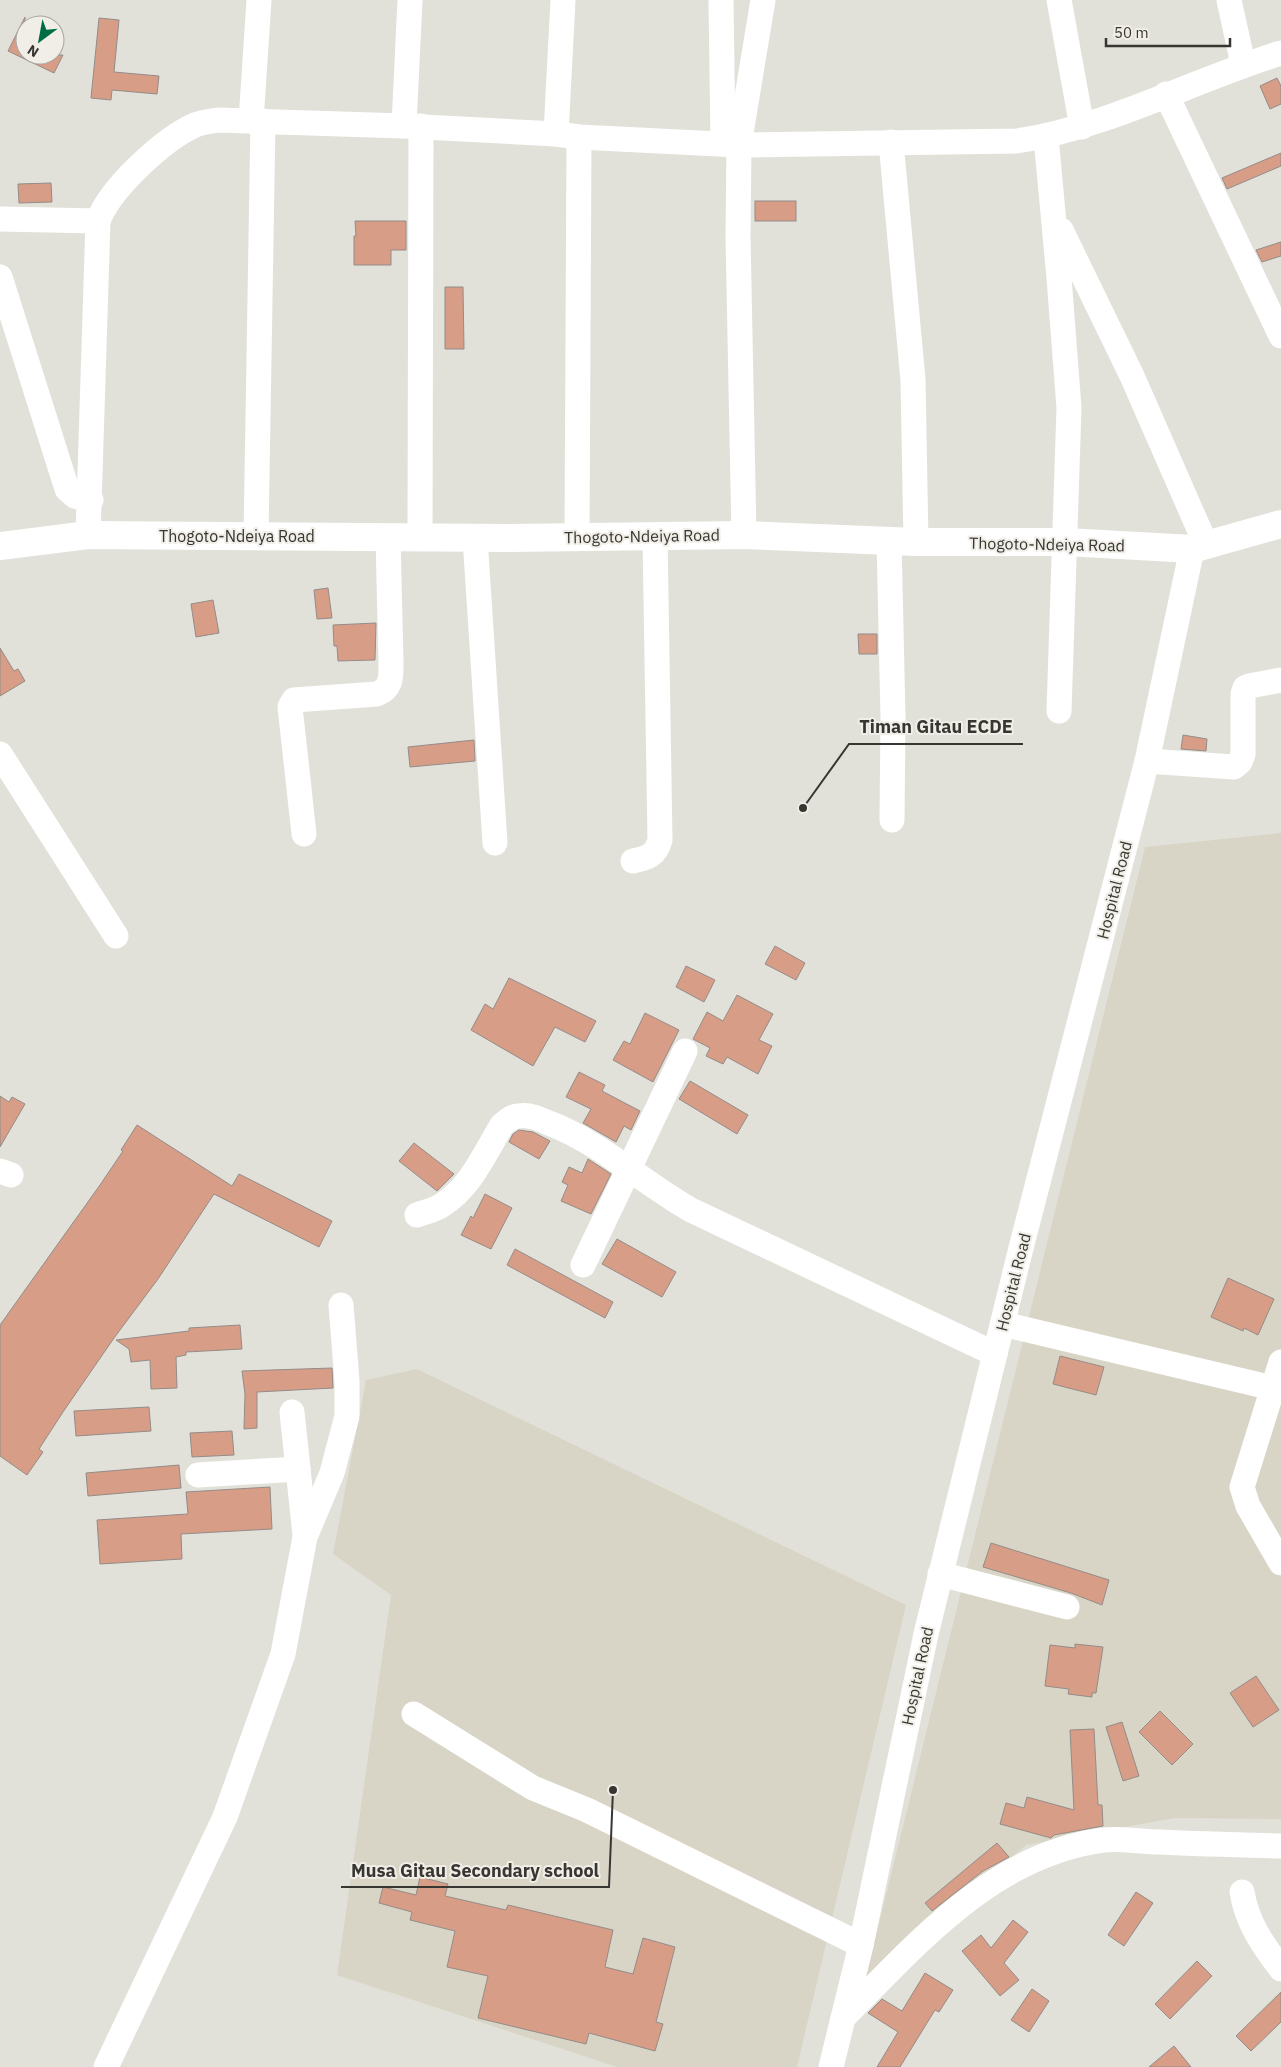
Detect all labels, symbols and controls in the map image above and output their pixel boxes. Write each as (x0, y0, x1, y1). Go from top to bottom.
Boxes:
north arrow (15, 15, 65, 65)
scale bar (1106, 15, 1230, 47)
text: 50 m (1114, 23, 1149, 42)
text: N (24, 41, 42, 61)
street label: Thogoto-Ndeiya Road (564, 525, 720, 547)
street label: Thogoto-Ndeiya Road (159, 526, 315, 546)
street label: Thogoto-Ndeiya Road (969, 533, 1125, 555)
callout: Timan Gitau ECDE (849, 711, 1023, 744)
text: Timan Gitau ECDE (859, 715, 1013, 738)
street label: Hospital Road (1092, 839, 1136, 941)
street label: Hospital Road (991, 1231, 1035, 1333)
street label: Hospital Road (897, 1625, 937, 1727)
callout: Musa Gitau Secondary school (341, 1854, 609, 1887)
text: Musa Gitau Secondary school (351, 1859, 600, 1882)

